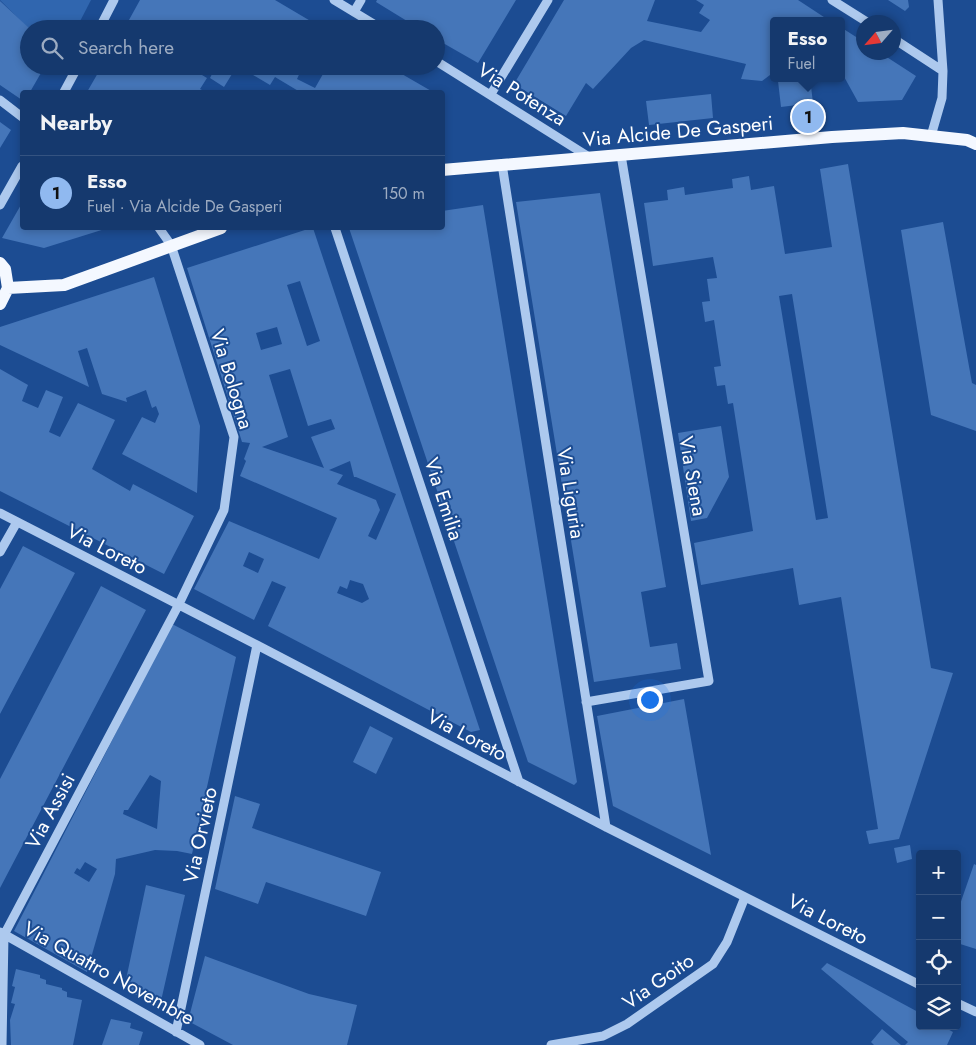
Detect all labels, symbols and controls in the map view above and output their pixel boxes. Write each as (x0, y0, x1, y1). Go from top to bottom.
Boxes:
north arrow (856, 15, 901, 60)
popup (770, 17, 845, 82)
search box (20, 20, 445, 75)
text: Esso (788, 25, 828, 52)
icon: search (38, 34, 66, 62)
text: Search here (78, 34, 174, 61)
text: Fuel (788, 52, 816, 75)
street label: Via Potenza (472, 56, 572, 133)
pin: 1 (792, 98, 824, 136)
text: Nearby (40, 108, 112, 138)
street label: Via Alcide De Gasperi (582, 109, 775, 154)
text: Esso (87, 168, 127, 195)
text: 1 (52, 182, 60, 205)
text: 150 m (382, 182, 425, 205)
text: Fuel · Via Alcide De Gasperi (87, 195, 282, 218)
street label: Via Bologna (203, 326, 260, 433)
street label: Via Siena (671, 434, 714, 518)
street label: Via Liguria (549, 445, 592, 541)
street label: Via Emilia (417, 454, 470, 544)
street label: Via Loreto (62, 517, 152, 582)
your location (637, 687, 663, 713)
street label: Via Loreto (422, 702, 512, 769)
street label: Via Assisi (18, 768, 82, 854)
street label: Via Orvieto (176, 784, 225, 886)
map controls (916, 850, 961, 1030)
button: + (916, 850, 961, 895)
street label: Via Loreto (783, 887, 873, 952)
button: − (916, 895, 961, 940)
street label: Via Quattro Novembre (18, 914, 200, 1033)
button: locate (916, 940, 961, 985)
street label: Via Goito (617, 946, 700, 1017)
button: layers (916, 985, 961, 1030)

